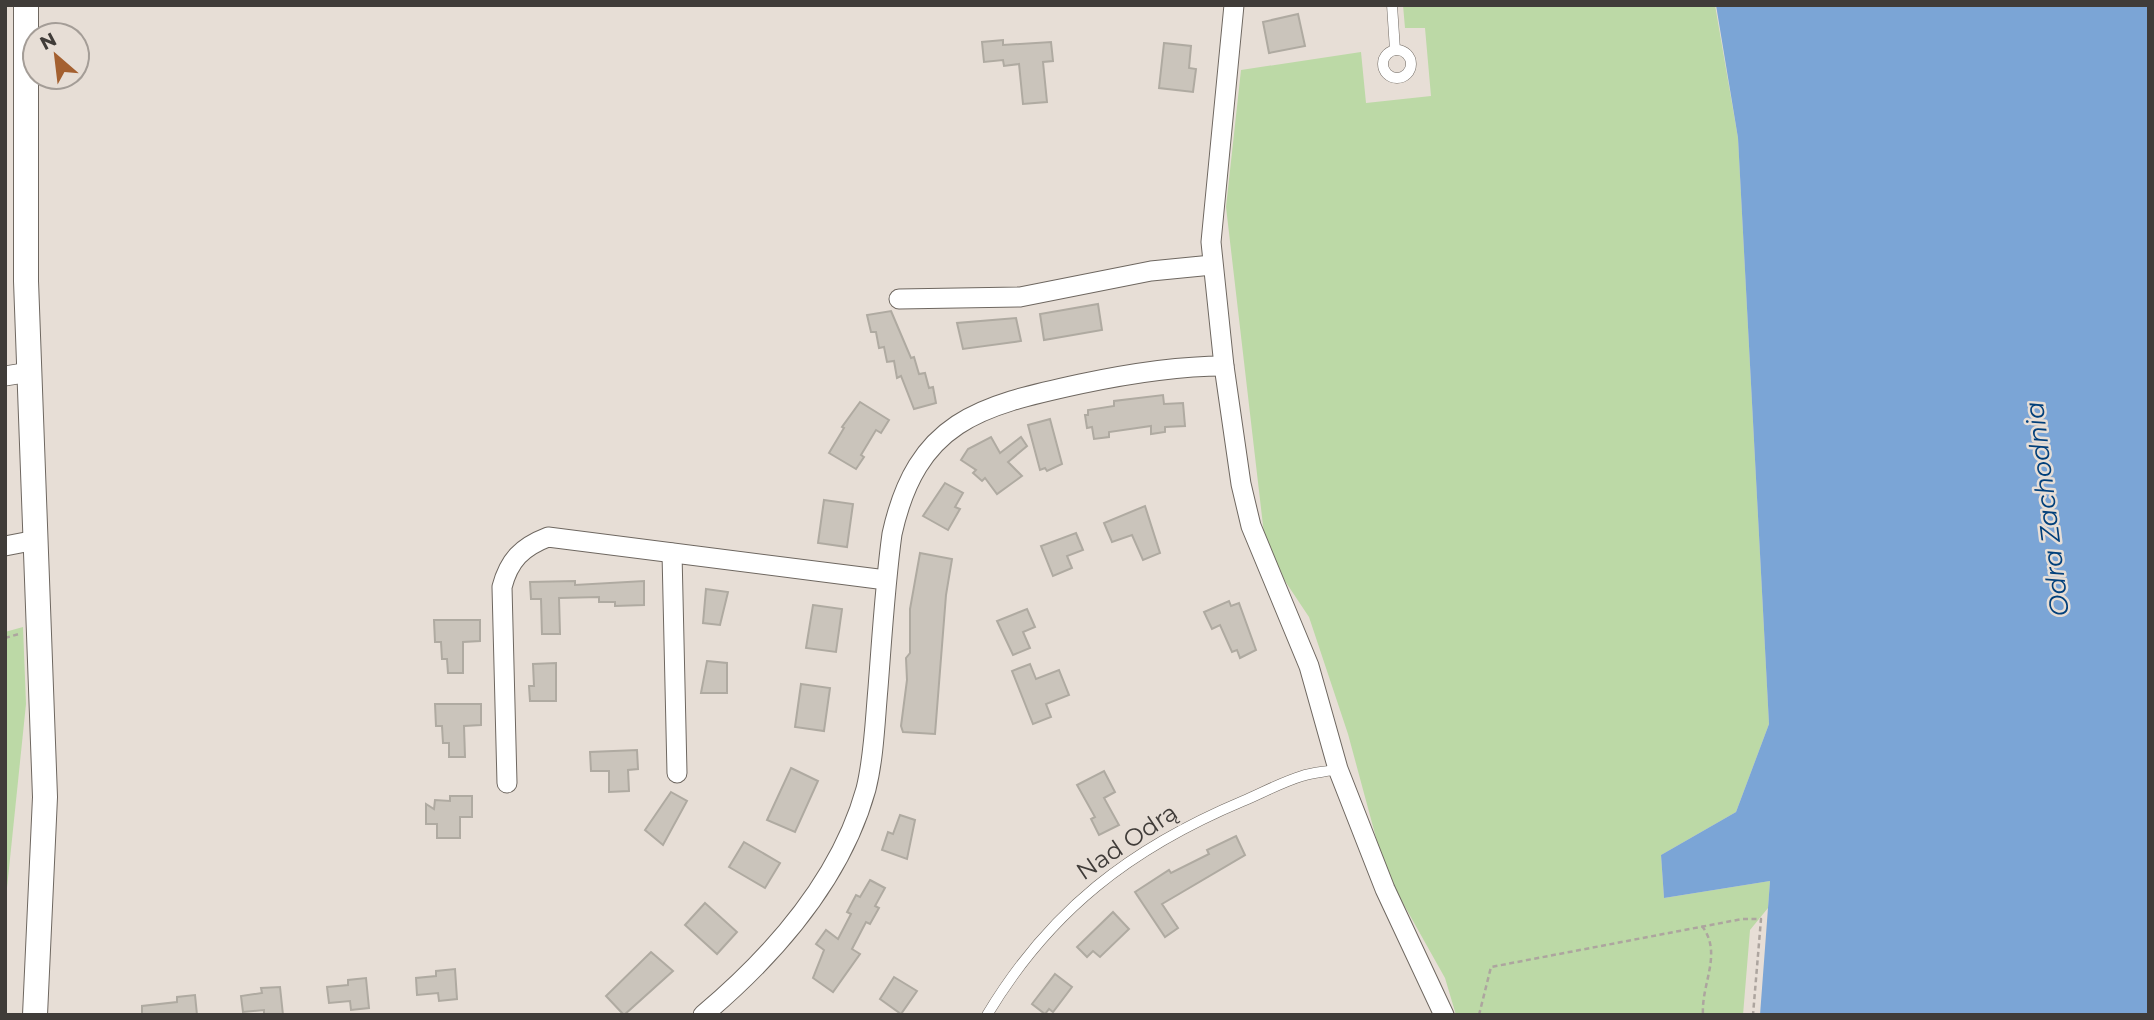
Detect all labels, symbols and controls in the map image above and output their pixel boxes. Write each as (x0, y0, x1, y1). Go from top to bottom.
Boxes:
north arrow (21, 21, 91, 91)
text: N (36, 28, 60, 55)
water label: Odra Zachodnia (2018, 400, 2076, 618)
street label: Nad Odrą (1071, 797, 1183, 886)

